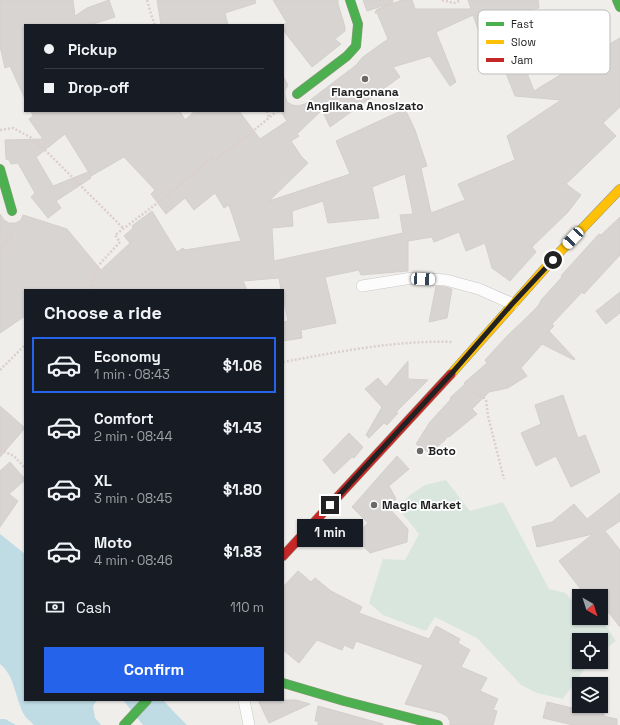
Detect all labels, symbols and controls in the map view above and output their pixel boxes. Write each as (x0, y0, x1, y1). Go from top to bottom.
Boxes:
legend (478, 10, 610, 74)
text: Fast (511, 17, 534, 31)
text: Slow (511, 35, 536, 49)
text: Pickup (68, 40, 117, 59)
text: Jam (511, 53, 533, 67)
marker: Fiangonana Anglikana Anosizato (360, 74, 370, 84)
text: Drop-off (68, 78, 129, 97)
place label: Fiangonana Anglikana Anosizato (306, 84, 424, 114)
car (560, 225, 586, 251)
route start (544, 251, 562, 269)
car (411, 272, 435, 286)
text: Choose a ride (44, 301, 162, 324)
icon: car (46, 347, 82, 383)
text: Economy (94, 347, 161, 366)
text: $1.06 (223, 356, 262, 375)
text: 1 min · 08:43 (94, 366, 170, 383)
icon: car (46, 409, 82, 445)
text: Comfort (94, 409, 154, 428)
text: $1.43 (223, 418, 262, 437)
text: 2 min · 08:44 (94, 428, 173, 445)
place label: Boto (428, 443, 456, 459)
marker: Boto (415, 446, 425, 456)
icon: car (46, 471, 82, 507)
text: XL (94, 471, 112, 490)
text: $1.80 (223, 480, 262, 499)
text: 3 min · 08:45 (94, 490, 172, 507)
route end (321, 496, 339, 514)
place label: Magic Market (382, 497, 461, 513)
marker: Magic Market (369, 500, 379, 510)
callout: 1 min (297, 519, 363, 547)
text: 1 min (314, 524, 346, 541)
icon: car (46, 533, 82, 569)
text: Moto (94, 533, 132, 552)
text: $1.83 (224, 542, 262, 561)
text: 4 min · 08:46 (94, 552, 173, 569)
north arrow (572, 589, 608, 625)
map controls (572, 589, 608, 713)
icon: cash (44, 596, 66, 618)
text: Cash (76, 598, 111, 617)
text: 110 m (230, 599, 264, 616)
button: locate (572, 633, 608, 669)
button: Confirm (44, 647, 264, 693)
button: layers (572, 677, 608, 713)

